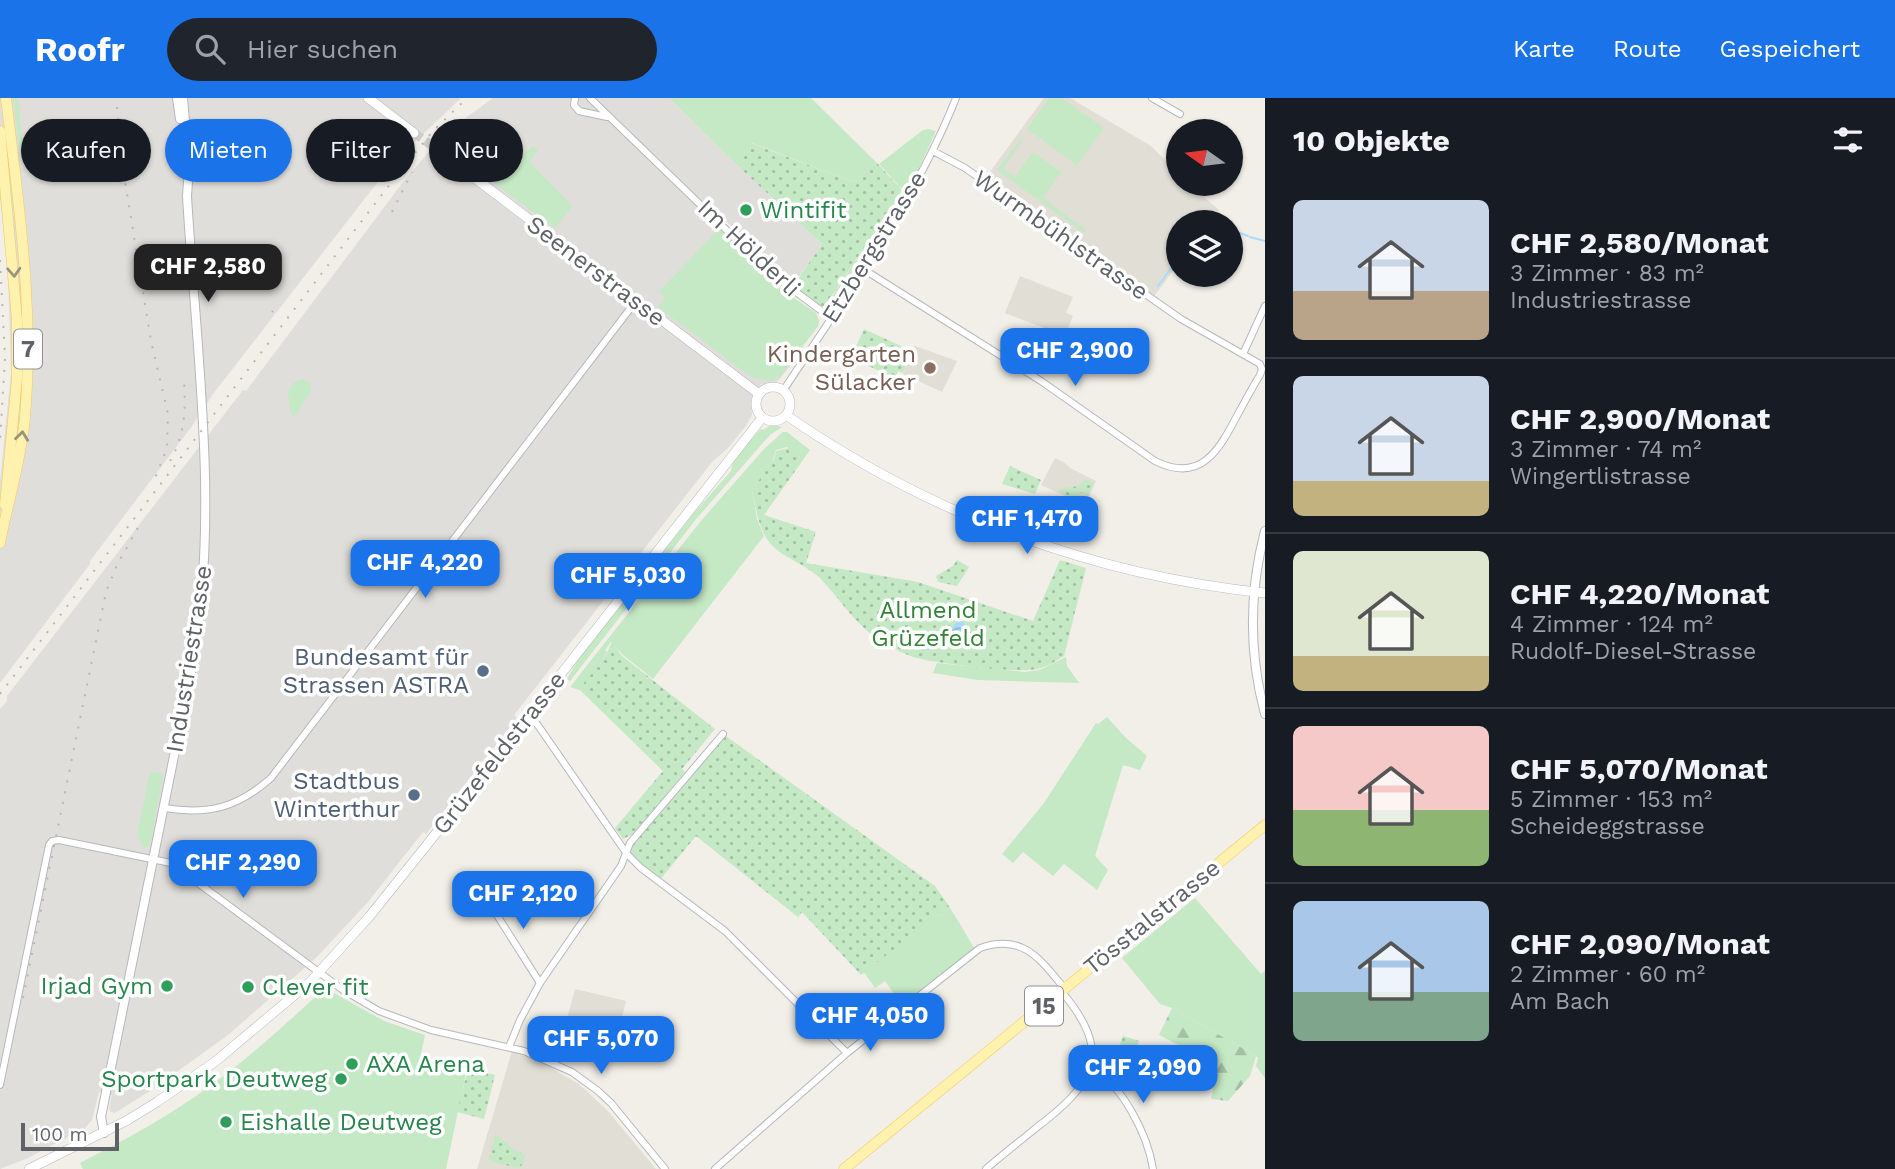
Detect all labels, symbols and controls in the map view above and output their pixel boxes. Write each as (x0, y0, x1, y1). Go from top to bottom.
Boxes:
search box (167, 18, 657, 81)
text: Roofr (35, 30, 125, 69)
icon: search (191, 30, 229, 68)
text: Hier suchen (247, 34, 398, 64)
text: Karte (1513, 35, 1575, 63)
text: Route (1613, 35, 1682, 63)
text: Gespeichert (1720, 35, 1860, 63)
chip: Kaufen (21, 119, 151, 182)
chip: Mieten (165, 119, 292, 182)
chip: Filter (306, 119, 415, 182)
chip: Neu (429, 119, 523, 182)
north arrow (1166, 119, 1242, 196)
map controls (1166, 119, 1243, 287)
icon: filters (1829, 121, 1867, 159)
text: 10 Objekte (1293, 123, 1450, 158)
street label: Wurmbühlstrasse (968, 164, 1154, 306)
street label: Etzbergstrasse (816, 166, 932, 328)
street label: Im Hölderli (692, 194, 806, 302)
place label: Wintifit (760, 196, 846, 224)
marker: Wintifit (738, 202, 754, 218)
street label: Seenerstrasse (521, 210, 671, 332)
button: layers (1166, 210, 1243, 287)
text: CHF 2,580/Monat (1510, 225, 1769, 260)
icon: home (1349, 228, 1433, 312)
pin: CHF 2,580 (128, 244, 288, 304)
text: CHF 2,580 (150, 253, 266, 280)
text: 3 Zimmer · 83 m² (1510, 260, 1704, 287)
one-way arrow (6, 267, 21, 278)
text: Industriestrasse (1510, 287, 1691, 314)
pin: CHF 2,900 (995, 328, 1155, 388)
road number: 7 (14, 330, 42, 368)
text: CHF 2,900 (1016, 337, 1134, 364)
place label: Kindergarten Sülacker (767, 340, 916, 396)
marker: Kindergarten Sülacker (922, 360, 938, 376)
text: CHF 2,900/Monat (1510, 401, 1770, 436)
icon: home (1349, 404, 1433, 488)
one-way arrow (15, 430, 30, 442)
text: 3 Zimmer · 74 m² (1510, 436, 1701, 463)
text: Wingertlistrasse (1510, 463, 1691, 490)
pin: CHF 1,470 (947, 496, 1107, 556)
text: CHF 1,470 (971, 505, 1083, 532)
pin: CHF 4,220 (345, 540, 505, 600)
text: CHF 4,220 (367, 549, 483, 576)
pin: CHF 5,030 (548, 554, 708, 613)
text: CHF 5,030 (570, 562, 686, 589)
street label: Industriestrasse (160, 563, 218, 755)
text: CHF 4,220/Monat (1510, 576, 1769, 611)
icon: home (1349, 579, 1433, 663)
park label: Allmend Grüzefeld (871, 596, 985, 652)
text: 4 Zimmer · 124 m² (1510, 611, 1713, 638)
text: Rudolf-Diesel-Strasse (1510, 638, 1756, 665)
place label: Bundesamt für Strassen ASTRA (283, 643, 469, 699)
marker: Bundesamt für Strassen ASTRA (475, 663, 491, 679)
street label: Grüzefeldstrasse (427, 666, 571, 840)
text: CHF 5,070/Monat (1510, 751, 1768, 786)
icon: home (1349, 754, 1433, 838)
place label: Stadtbus Winterthur (273, 767, 400, 823)
text: 5 Zimmer · 153 m² (1510, 786, 1712, 813)
marker: Stadtbus Winterthur (406, 787, 422, 803)
text: Scheideggstrasse (1510, 813, 1705, 840)
pin: CHF 2,290 (163, 840, 323, 900)
text: CHF 2,290 (185, 849, 301, 876)
street label: Tösstalstrasse (1078, 853, 1226, 981)
pin: CHF 2,120 (443, 872, 603, 931)
text: CHF 2,120 (468, 880, 578, 907)
text: CHF 2,090/Monat (1510, 926, 1770, 961)
icon: home (1349, 929, 1433, 1013)
text: 2 Zimmer · 60 m² (1510, 961, 1705, 988)
place label: Irjad Gym (41, 972, 153, 1000)
place label: Clever fit (262, 973, 369, 1001)
marker: Irjad Gym (159, 978, 175, 994)
marker: Clever fit (240, 979, 256, 995)
road number: 15 (1025, 986, 1063, 1026)
text: Am Bach (1510, 988, 1610, 1015)
pin: CHF 4,050 (790, 993, 950, 1053)
text: CHF 4,050 (811, 1002, 929, 1029)
pin: CHF 5,070 (521, 1016, 681, 1076)
text: CHF 5,070 (543, 1025, 659, 1052)
pin: CHF 2,090 (1063, 1046, 1223, 1105)
place label: AXA Arena (366, 1050, 485, 1078)
text: CHF 2,090 (1084, 1054, 1202, 1081)
marker: AXA Arena (344, 1056, 360, 1072)
place label: Sportpark Deutweg (101, 1065, 327, 1093)
marker: Sportpark Deutweg (333, 1071, 349, 1087)
place label: Eishalle Deutweg (240, 1108, 442, 1136)
marker: Eishalle Deutweg (218, 1114, 234, 1130)
scale bar (21, 1120, 119, 1152)
text: 100 m (32, 1123, 88, 1146)

